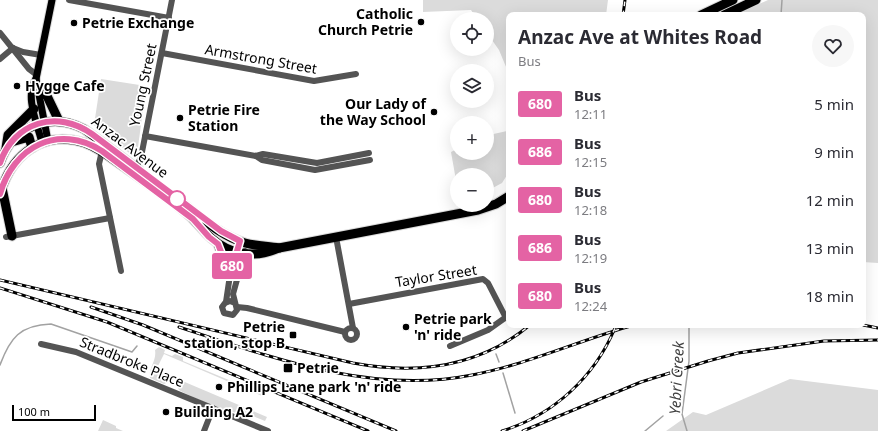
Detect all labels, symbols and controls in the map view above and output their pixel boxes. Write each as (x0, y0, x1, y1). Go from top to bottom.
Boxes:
place label: Catholic Church Petrie (318, 4, 413, 39)
map controls (450, 12, 494, 212)
button: locate (450, 12, 494, 56)
place label: Petrie Exchange (82, 13, 194, 32)
marker: Catholic Church Petrie (416, 17, 426, 27)
marker: Petrie Exchange (69, 18, 79, 28)
text: Anzac Ave at Whites Road (518, 24, 762, 50)
button: heart (812, 25, 854, 67)
street label: Armstrong Street (204, 39, 319, 78)
street label: Young Street (124, 42, 161, 128)
text: Bus (518, 52, 541, 70)
button: layers (450, 64, 494, 108)
place label: Hygge Cafe (25, 76, 105, 95)
marker: Hygge Cafe (12, 81, 22, 91)
text: Bus (574, 85, 601, 105)
place label: Our Lady of the Way School (320, 94, 428, 129)
text: 680 (528, 94, 552, 113)
text: 5 min (814, 94, 854, 114)
place label: Petrie Fire Station (188, 100, 260, 135)
text: 12:11 (574, 105, 607, 123)
marker: Our Lady of the Way School (429, 107, 439, 117)
street label: Anzac Avenue (88, 111, 173, 182)
marker: Petrie Fire Station (175, 113, 185, 123)
button: + (450, 116, 494, 160)
text: Bus (574, 133, 601, 153)
text: 686 (528, 142, 552, 161)
text: 9 min (814, 142, 854, 162)
text: 12:15 (574, 153, 607, 171)
button: − (450, 168, 494, 212)
text: Bus (574, 181, 601, 201)
unlabelled marker (168, 190, 186, 208)
text: 680 (528, 190, 552, 209)
text: 12 min (806, 190, 854, 210)
text: 12:18 (574, 201, 607, 219)
text: Bus (574, 229, 601, 249)
text: 686 (528, 238, 552, 257)
text: 13 min (806, 238, 854, 258)
text: 12:19 (574, 249, 607, 267)
line badge: 680 (209, 253, 255, 279)
text: 680 (220, 256, 244, 275)
street label: Taylor Street (394, 260, 478, 291)
text: Bus (574, 277, 601, 297)
text: 680 (528, 286, 552, 305)
text: 18 min (806, 286, 854, 306)
text: 12:24 (574, 297, 607, 315)
place label: Petrie park 'n' ride (414, 309, 492, 344)
place label: Petrie station, stop B (184, 317, 285, 352)
marker: Petrie park 'n' ride (401, 322, 411, 332)
marker: Petrie station, stop B (288, 330, 298, 340)
street label: Stradbroke Place (77, 332, 187, 391)
water label: Yebri Creek (664, 340, 688, 415)
place label: Petrie (297, 358, 339, 377)
marker: Petrie (282, 362, 294, 374)
place label: Phillips Lane park 'n' ride (227, 377, 401, 396)
marker: Phillips Lane park 'n' ride (214, 382, 224, 392)
place label: Building A2 (174, 402, 253, 421)
scale bar (12, 403, 96, 422)
text: 100 m (18, 404, 50, 419)
marker: Building A2 (161, 407, 171, 417)

